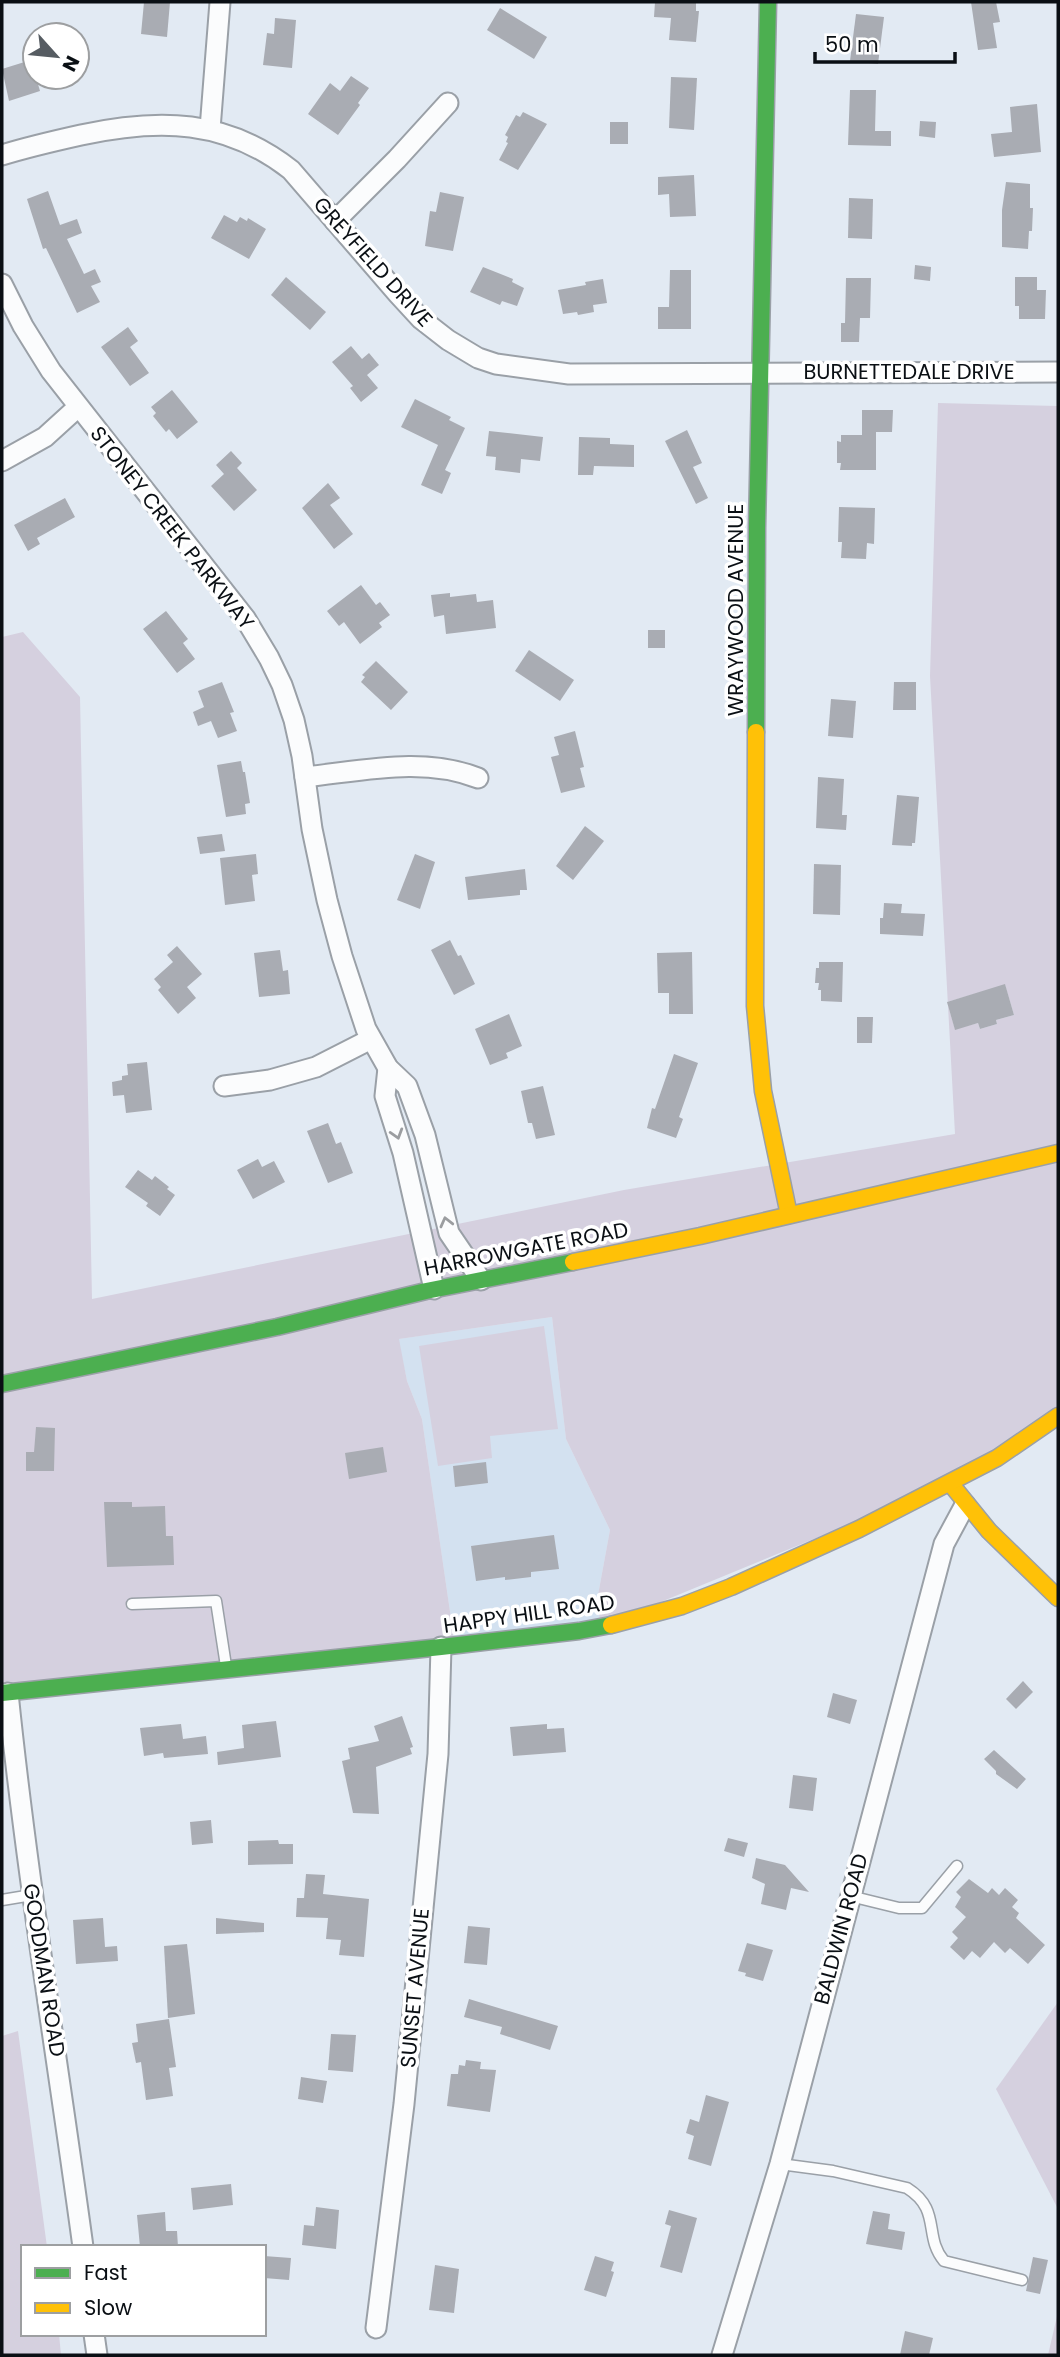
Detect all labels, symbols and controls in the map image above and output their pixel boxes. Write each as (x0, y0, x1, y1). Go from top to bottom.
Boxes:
north arrow (21, 21, 91, 91)
scale bar (815, 21, 955, 65)
text: 50 m (825, 30, 879, 59)
text: N (55, 51, 86, 76)
street label: GREYFIELD DRIVE (307, 190, 440, 333)
street label: BURNETTEDALE DRIVE (803, 357, 1015, 386)
street label: STONEY CREEK PARKWAY (84, 420, 261, 635)
street label: WRAYWOOD AVENUE (721, 504, 750, 716)
one-way arrow (389, 1128, 403, 1140)
street label: HARROWGATE ROAD (421, 1214, 631, 1283)
one-way arrow (440, 1216, 454, 1228)
street label: HAPPY HILL ROAD (441, 1587, 616, 1640)
street label: BALDWIN ROAD (806, 1850, 875, 2008)
street label: GOODMAN ROAD (16, 1881, 73, 2059)
street label: SUNSET AVENUE (393, 1907, 436, 2069)
legend (21, 2245, 266, 2336)
text: Fast (84, 2258, 127, 2287)
text: Slow (84, 2293, 132, 2322)

